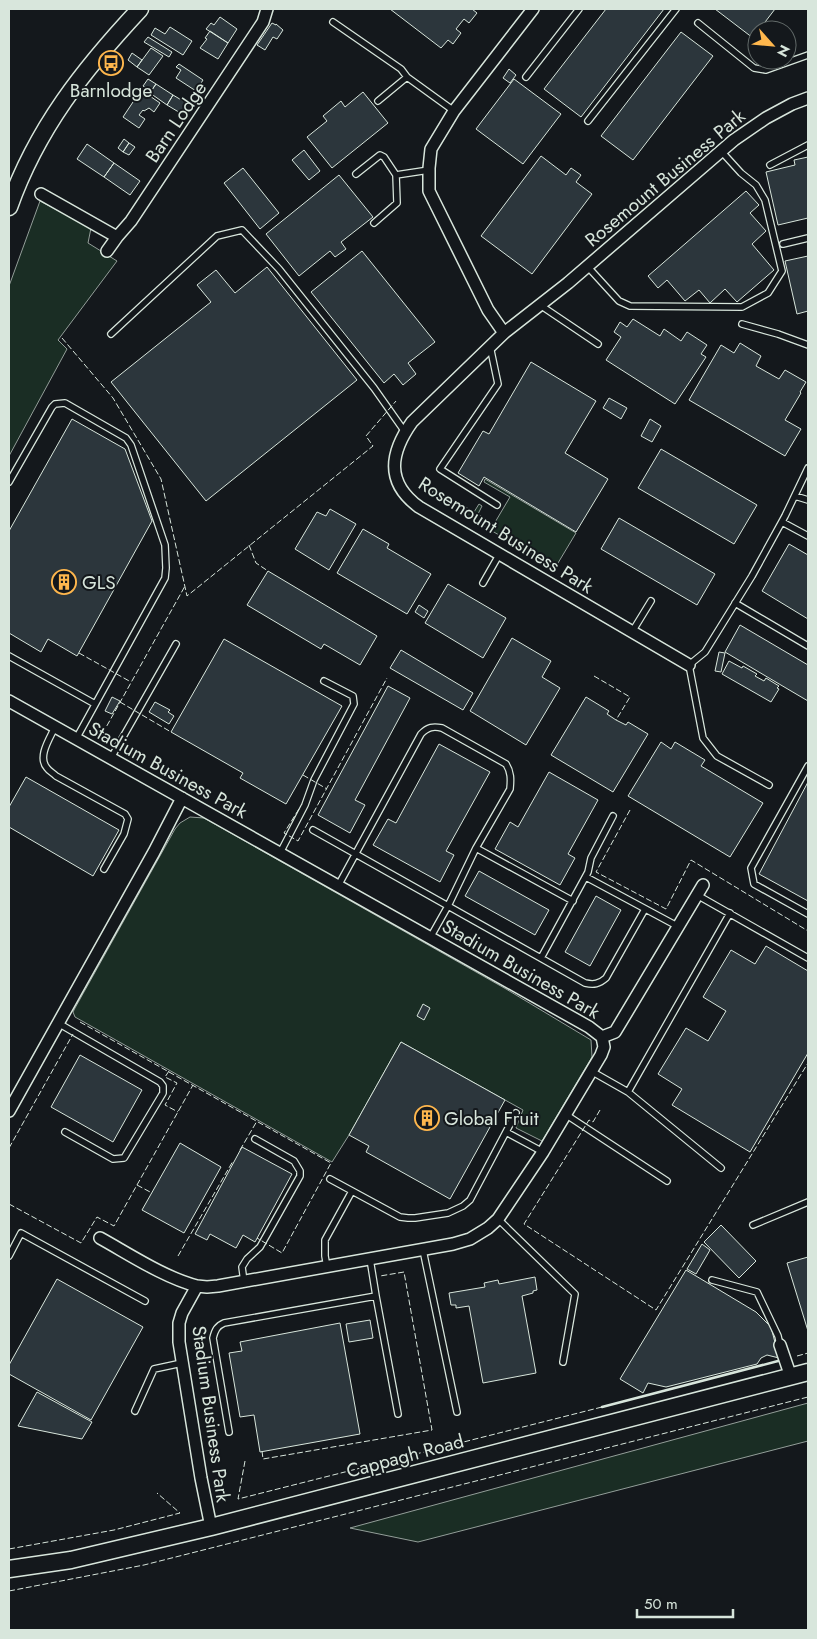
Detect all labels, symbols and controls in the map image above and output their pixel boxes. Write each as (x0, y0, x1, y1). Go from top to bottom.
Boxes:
north arrow (747, 20, 797, 70)
text: N (772, 41, 795, 60)
bus stop icon: Barnlodge (98, 50, 124, 76)
street label: Barn Lodge (139, 76, 213, 168)
place label: Barnlodge (70, 77, 152, 104)
street label: Rosemount Business Park (579, 102, 751, 253)
street label: Rosemount Business Park (413, 470, 599, 600)
building icon: GLS (51, 569, 77, 595)
place label: GLS (82, 569, 116, 596)
street label: Stadium Business Park (84, 715, 253, 825)
street label: Stadium Business Park (437, 913, 605, 1026)
building icon: Global Fruit (414, 1105, 440, 1131)
place label: Global Fruit (444, 1105, 539, 1132)
street label: Stadium Business Park (185, 1324, 237, 1505)
street label: Cappagh Road (343, 1427, 467, 1485)
scale bar (637, 1586, 733, 1618)
text: 50 m (644, 1593, 678, 1615)

